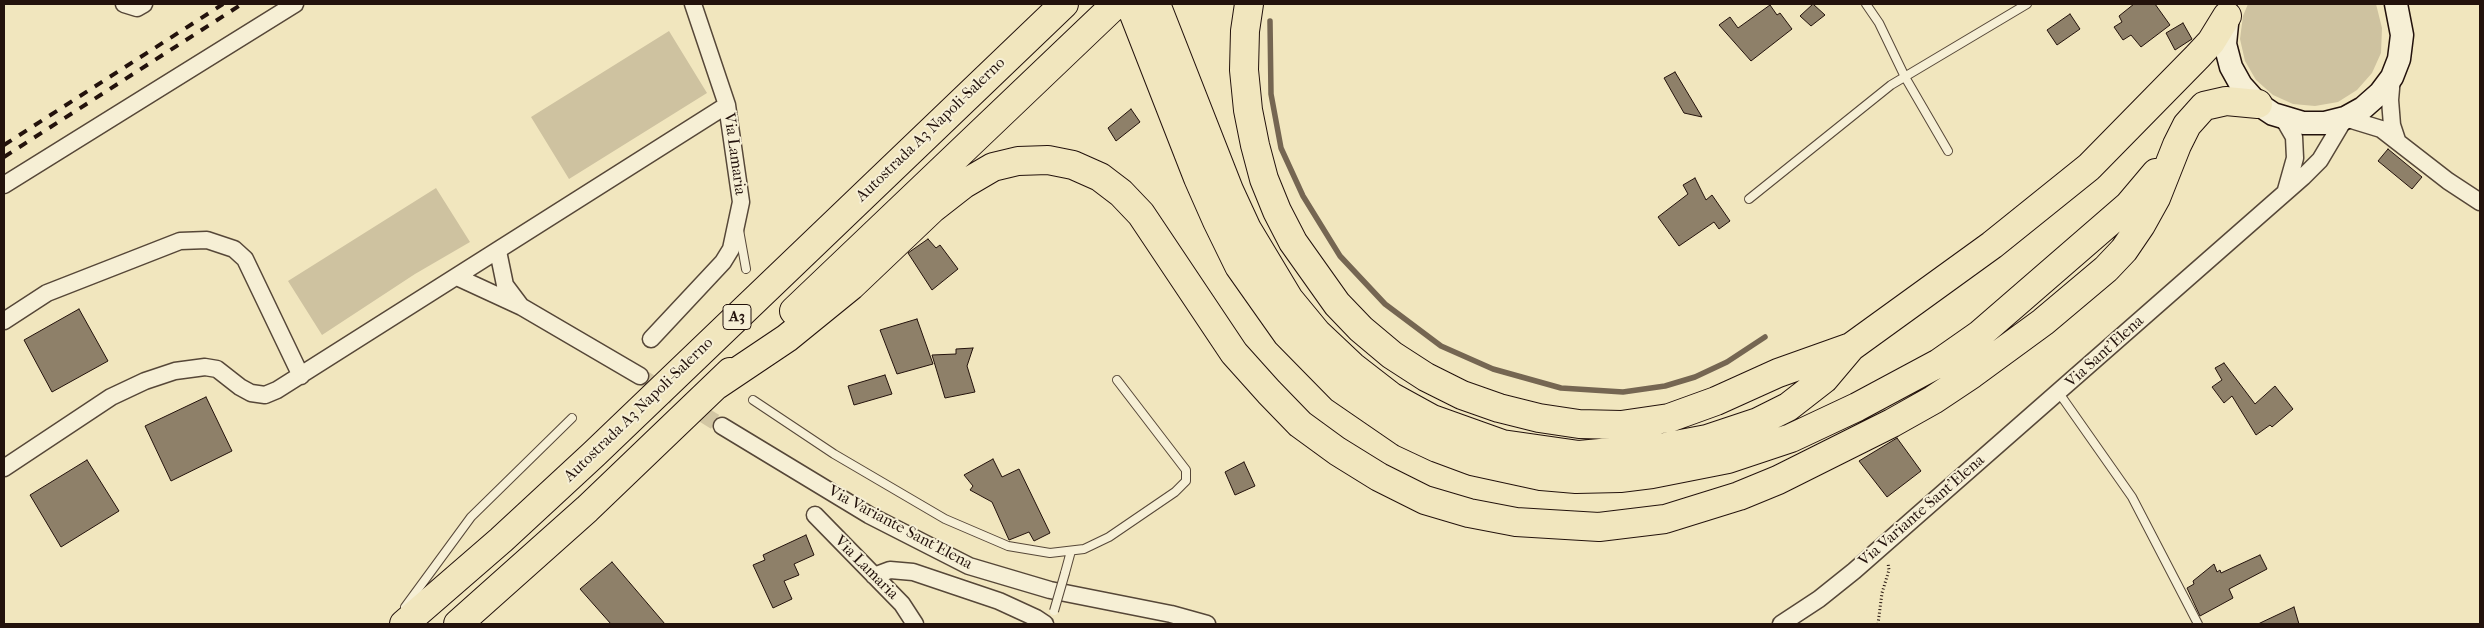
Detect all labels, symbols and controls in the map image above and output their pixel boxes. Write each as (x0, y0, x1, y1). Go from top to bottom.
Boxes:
street label: Autostrada A3 Napoli-Salerno (852, 54, 1010, 206)
street label: Via Lamaria (719, 112, 749, 196)
road number: A3 (723, 304, 751, 330)
street label: Via Sant'Elena (2062, 312, 2148, 392)
street label: Autostrada A3 Napoli-Salerno (560, 334, 718, 486)
street label: Via Variante Sant'Elena (1855, 451, 1989, 571)
street label: Via Variante Sant'Elena (825, 482, 975, 574)
street label: Via Lamaria (830, 532, 902, 604)

